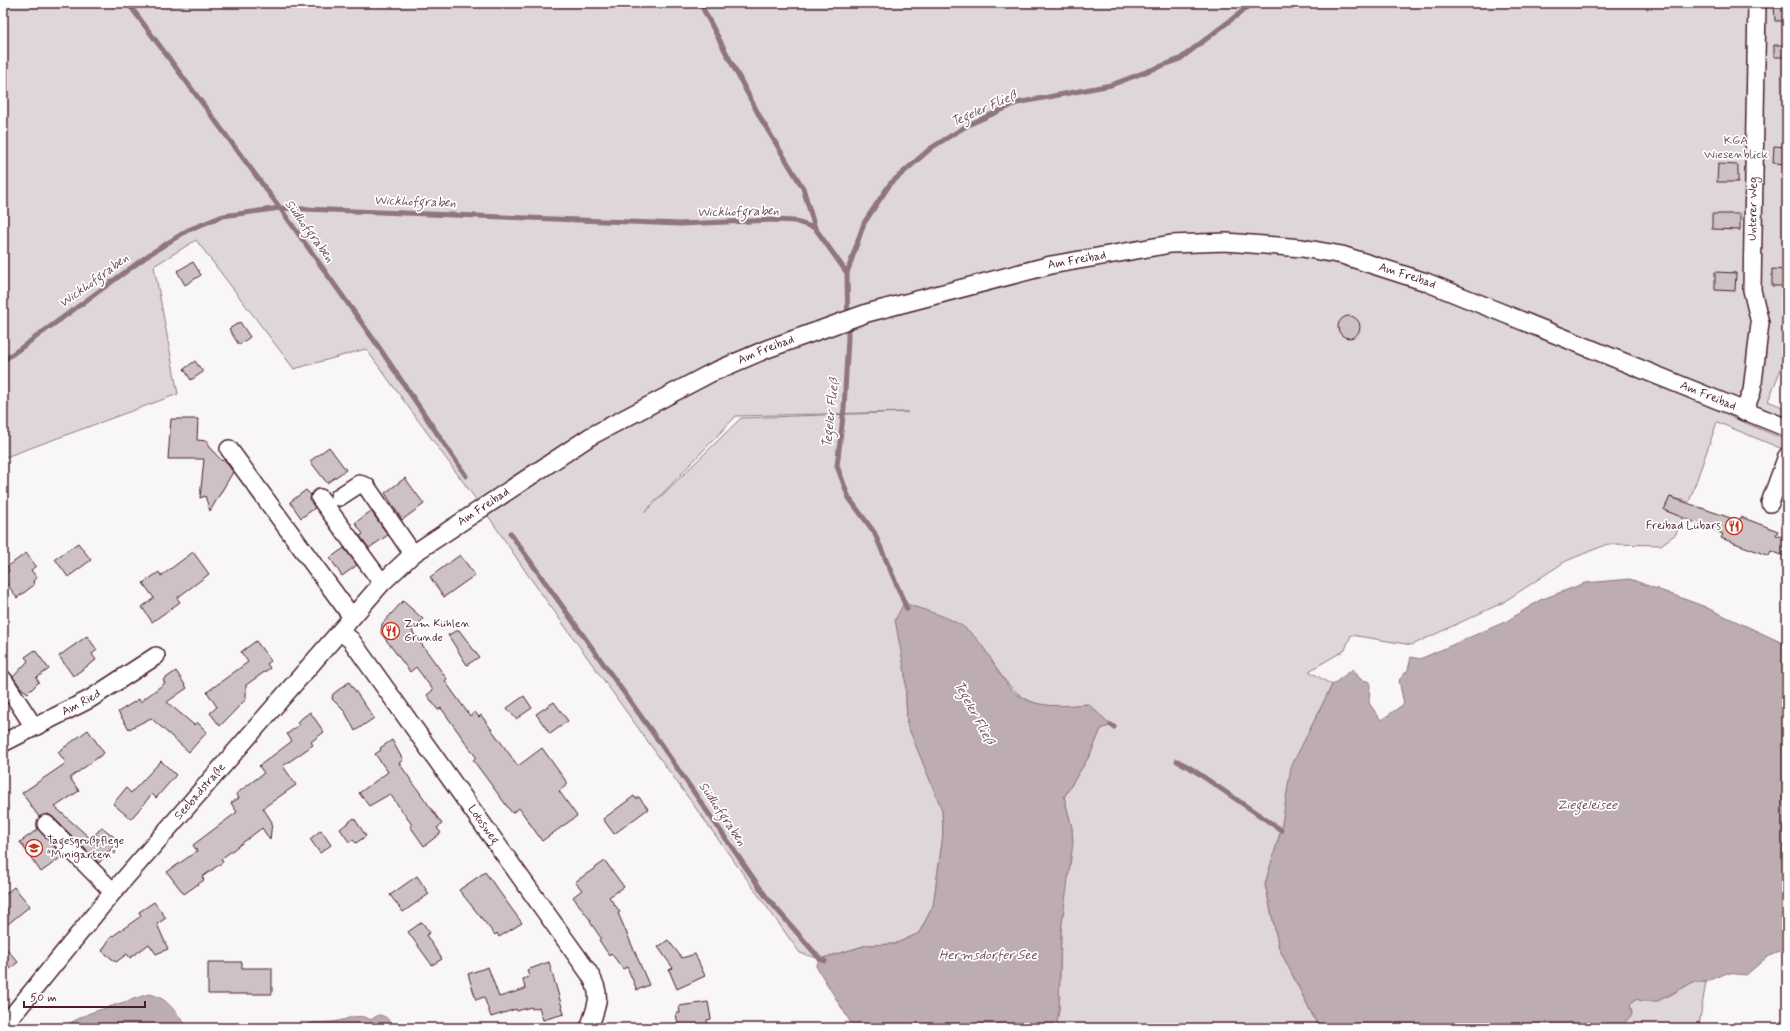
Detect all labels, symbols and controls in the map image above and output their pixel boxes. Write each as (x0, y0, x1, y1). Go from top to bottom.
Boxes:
water label: Tegeler Fließ (949, 86, 1022, 133)
park label: KGA Wiesenblick (1704, 133, 1768, 163)
street label: Unterer Weg (1745, 177, 1762, 241)
water label: Wickhofgraben (374, 192, 457, 214)
water label: Südhofgraben (279, 196, 338, 267)
water label: Wickhofgraben (697, 203, 780, 223)
street label: Am Freibad (1046, 247, 1107, 273)
water label: Wickhofgraben (56, 250, 134, 314)
street label: Am Freibad (1377, 259, 1438, 293)
street label: Am Freibad (735, 332, 796, 369)
water label: Tegeler Fließ (819, 376, 845, 449)
street label: Am Freibad (1678, 378, 1739, 415)
street label: Am Freibad (455, 484, 513, 530)
restaurant icon: Freibad Lübars (1724, 516, 1744, 536)
place label: Freibad Lübars (1646, 518, 1721, 534)
place label: Zum Kühlen Grunde (404, 616, 471, 646)
restaurant icon: Zum Kühlen Grunde (381, 621, 401, 641)
water label: Tegeler Fließ (948, 678, 999, 750)
street label: Am Ried (59, 686, 104, 720)
street label: Seebadstraße (171, 760, 230, 824)
water label: Südhofgraben (693, 779, 750, 851)
water label: Ziegeleisee (1557, 797, 1618, 816)
street label: Lotosweg (464, 802, 503, 849)
place label: Tagesgroßpflege "Minigarten" (47, 833, 124, 863)
school or university icon: Tagesgroßpflege "Minigarten" (24, 838, 44, 858)
water label: Hermsdorfer See (939, 947, 1038, 964)
scale bar (24, 983, 145, 1009)
text: 50 m (30, 990, 57, 1006)

